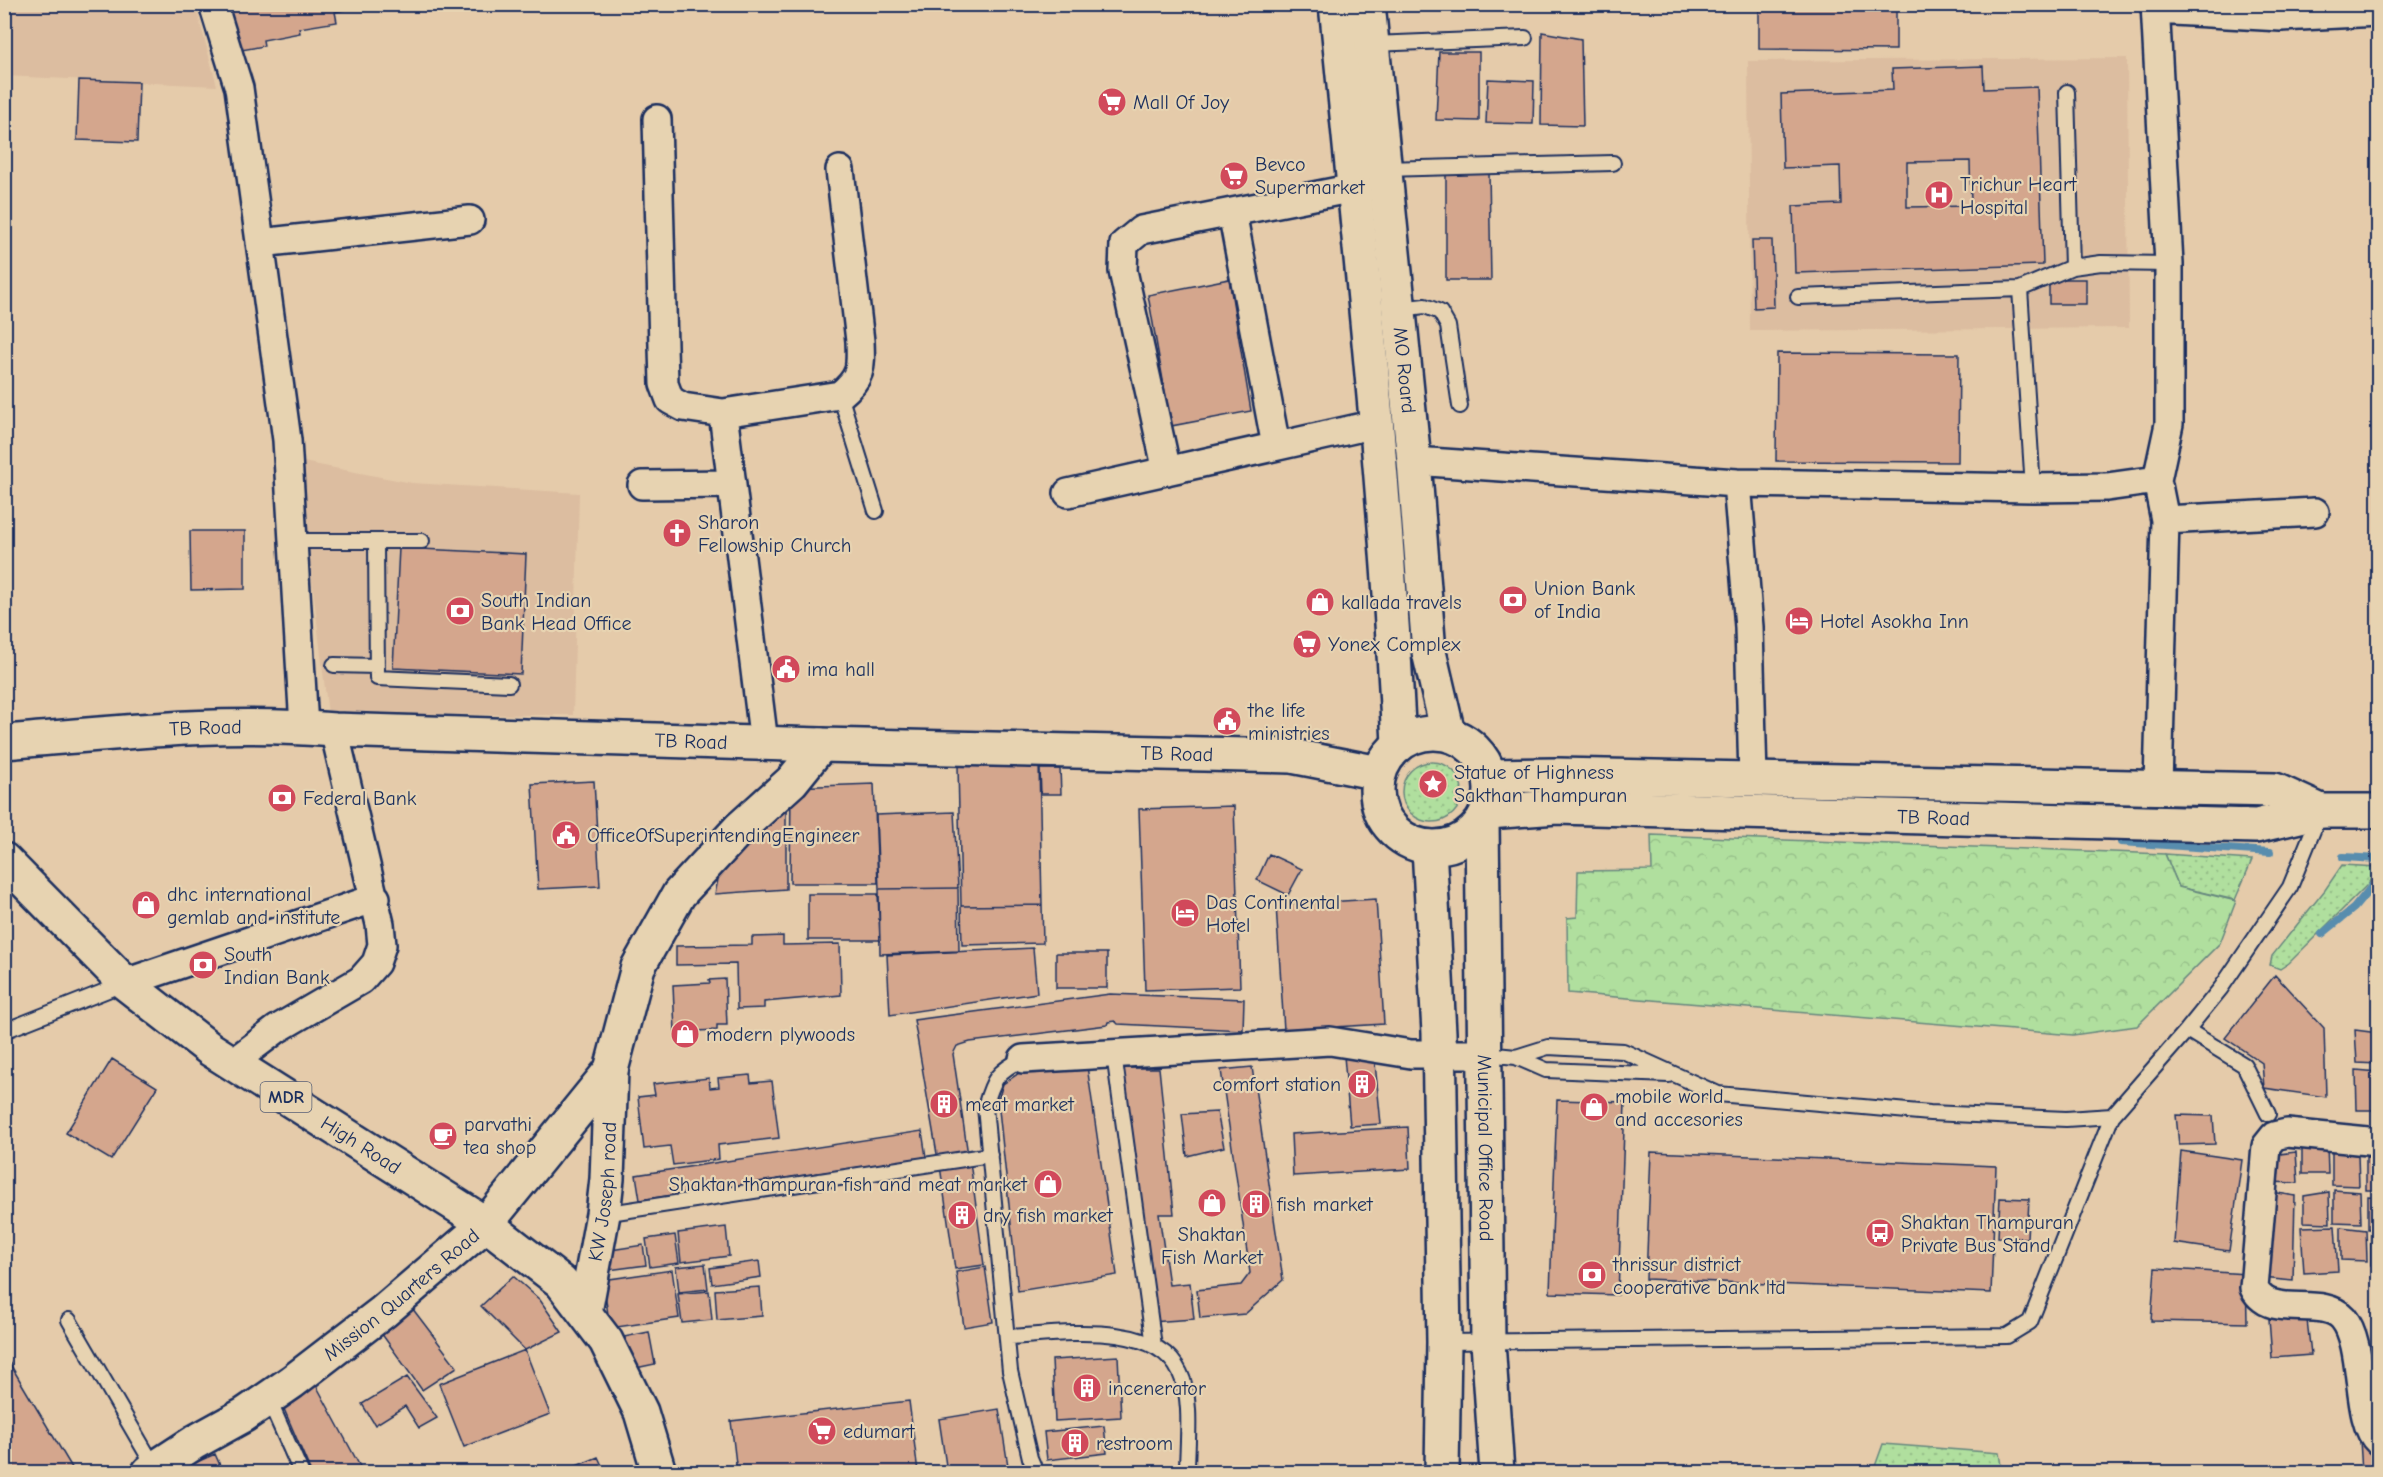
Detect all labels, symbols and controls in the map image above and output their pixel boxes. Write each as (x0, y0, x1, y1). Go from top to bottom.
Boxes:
supermarket icon: Mall Of Joy (1096, 86, 1128, 118)
place label: Mall Of Joy (1133, 91, 1229, 114)
place label: Bevco Supermarket (1255, 153, 1366, 199)
supermarket icon: Bevco Supermarket (1218, 160, 1250, 192)
place label: Trichur Heart Hospital (1960, 173, 2078, 219)
hospital icon: Trichur Heart Hospital (1923, 179, 1955, 211)
street label: MO Roard (1389, 326, 1421, 414)
place label: Sharon Fellowship Church (698, 511, 851, 557)
church icon: Sharon Fellowship Church (661, 517, 693, 549)
place label: Union Bank of India (1534, 577, 1636, 623)
bank icon: Union Bank of India (1497, 584, 1529, 616)
shop icon: kallada travels (1304, 586, 1336, 618)
place label: South Indian Bank Head Office (481, 589, 631, 635)
place label: kallada travels (1341, 591, 1462, 614)
bank icon: South Indian Bank Head Office (444, 595, 476, 627)
hotel icon: Hotel Asokha Inn (1783, 605, 1815, 637)
place label: Hotel Asokha Inn (1820, 610, 1969, 633)
supermarket icon: Yonex Complex (1291, 628, 1323, 660)
place label: Yonex Complex (1328, 633, 1461, 656)
public building icon: ima hall (770, 653, 802, 685)
place label: ima hall (807, 658, 875, 681)
place label: the life ministries (1247, 699, 1330, 745)
public building icon: the life ministries (1211, 705, 1243, 737)
street label: TB Road (168, 715, 242, 740)
street label: TB Road (654, 728, 728, 754)
street label: TB Road (1140, 741, 1214, 766)
place label: Statue of Highness Sakthan Thampuran (1454, 761, 1627, 807)
place icon: Statue of Highness Sakthan Thampuran (1417, 768, 1449, 800)
bank icon: Federal Bank (266, 782, 298, 814)
place label: Federal Bank (303, 787, 417, 810)
street label: TB Road (1897, 805, 1970, 830)
public building icon: OfficeOfSuperintendingEngineer (550, 819, 582, 851)
place label: OfficeOfSuperintendingEngineer (587, 824, 859, 847)
place label: dhc international gemlab and institute (167, 883, 340, 929)
shop icon: dhc international gemlab and institute (130, 889, 162, 921)
place label: Das Continental Hotel (1206, 891, 1340, 937)
hotel icon: Das Continental Hotel (1169, 897, 1201, 929)
place label: South Indian Bank (224, 943, 330, 989)
bank icon: South Indian Bank (187, 949, 219, 981)
shop icon: modern plywoods (669, 1018, 701, 1050)
place label: modern plywoods (706, 1023, 855, 1046)
street label: Municipal Office Road (1473, 1054, 1498, 1242)
building icon: comfort station (1346, 1068, 1378, 1100)
place label: comfort station (1212, 1073, 1341, 1096)
road number: MDR (260, 1082, 312, 1112)
place label: mobile world and accesories (1615, 1085, 1743, 1131)
building icon: meat market (928, 1088, 960, 1120)
shop icon: mobile world and accesories (1578, 1091, 1610, 1123)
place label: meat market (965, 1093, 1075, 1116)
street label: High Road (317, 1111, 405, 1179)
place label: parvathi tea shop (463, 1113, 536, 1159)
cafe icon: parvathi tea shop (427, 1120, 459, 1152)
street label: KW Joseph road (583, 1121, 621, 1263)
shop icon: Shaktan thampuran fish and meat market (1032, 1168, 1064, 1200)
place label: Shaktan thampuran fish and meat market (669, 1173, 1028, 1196)
shop icon: Shaktan Fish Market (1196, 1187, 1228, 1219)
building icon: fish market (1240, 1188, 1272, 1220)
place label: fish market (1276, 1193, 1374, 1216)
building icon: dry fish market (946, 1199, 978, 1231)
place label: dry fish market (983, 1204, 1114, 1227)
place label: Shaktan Thampuran Private Bus Stand (1901, 1211, 2074, 1257)
bus stop icon: Shaktan Thampuran Private Bus Stand (1864, 1217, 1896, 1249)
place label: Shaktan Fish Market (1161, 1223, 1264, 1269)
street label: Mission Quarters Road (319, 1224, 484, 1365)
place label: thrissur district cooperative bank ltd (1612, 1253, 1786, 1299)
bank icon: thrissur district cooperative bank ltd (1576, 1259, 1608, 1291)
building icon: incenerator (1071, 1372, 1103, 1404)
place label: incenerator (1108, 1377, 1206, 1400)
supermarket icon: edumart (806, 1415, 838, 1447)
place label: edumart (843, 1420, 916, 1443)
building icon: restroom (1059, 1427, 1091, 1459)
place label: restroom (1096, 1432, 1173, 1455)

